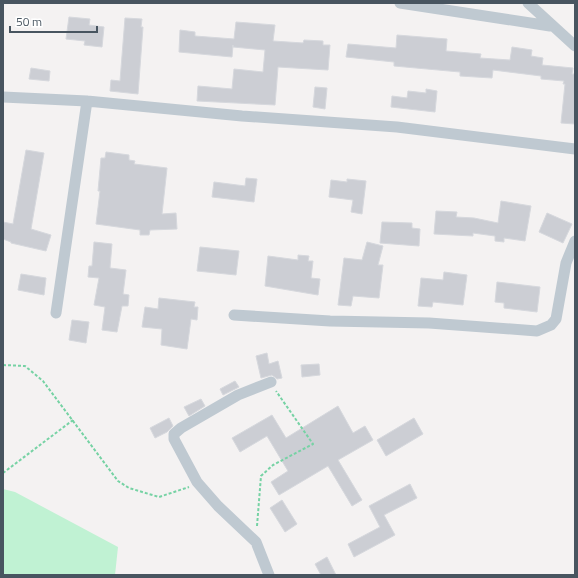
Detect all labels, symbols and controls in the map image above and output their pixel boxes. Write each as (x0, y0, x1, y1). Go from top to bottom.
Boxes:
scale bar (10, 8, 97, 34)
text: 50 m (16, 12, 42, 31)

